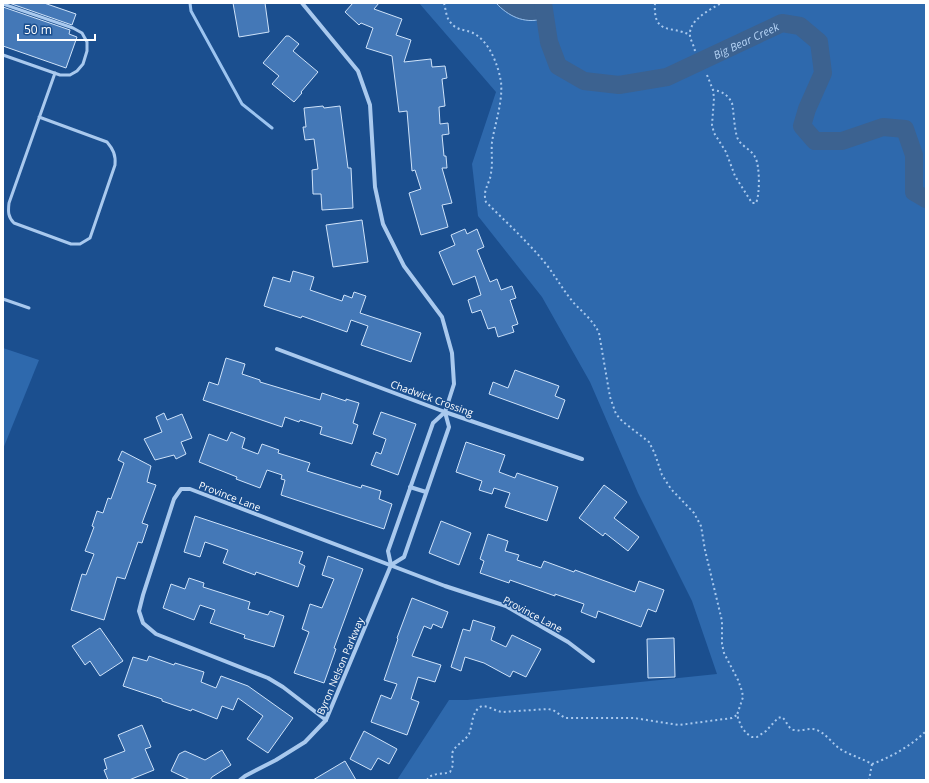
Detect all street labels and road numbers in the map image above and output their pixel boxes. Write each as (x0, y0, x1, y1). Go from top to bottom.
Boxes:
street label: Chadwick Crossing (389, 377, 476, 420)
street label: Province Lane (197, 478, 263, 514)
street label: Province Lane (501, 592, 565, 636)
street label: Byron Nelson Parkway (313, 614, 367, 717)

